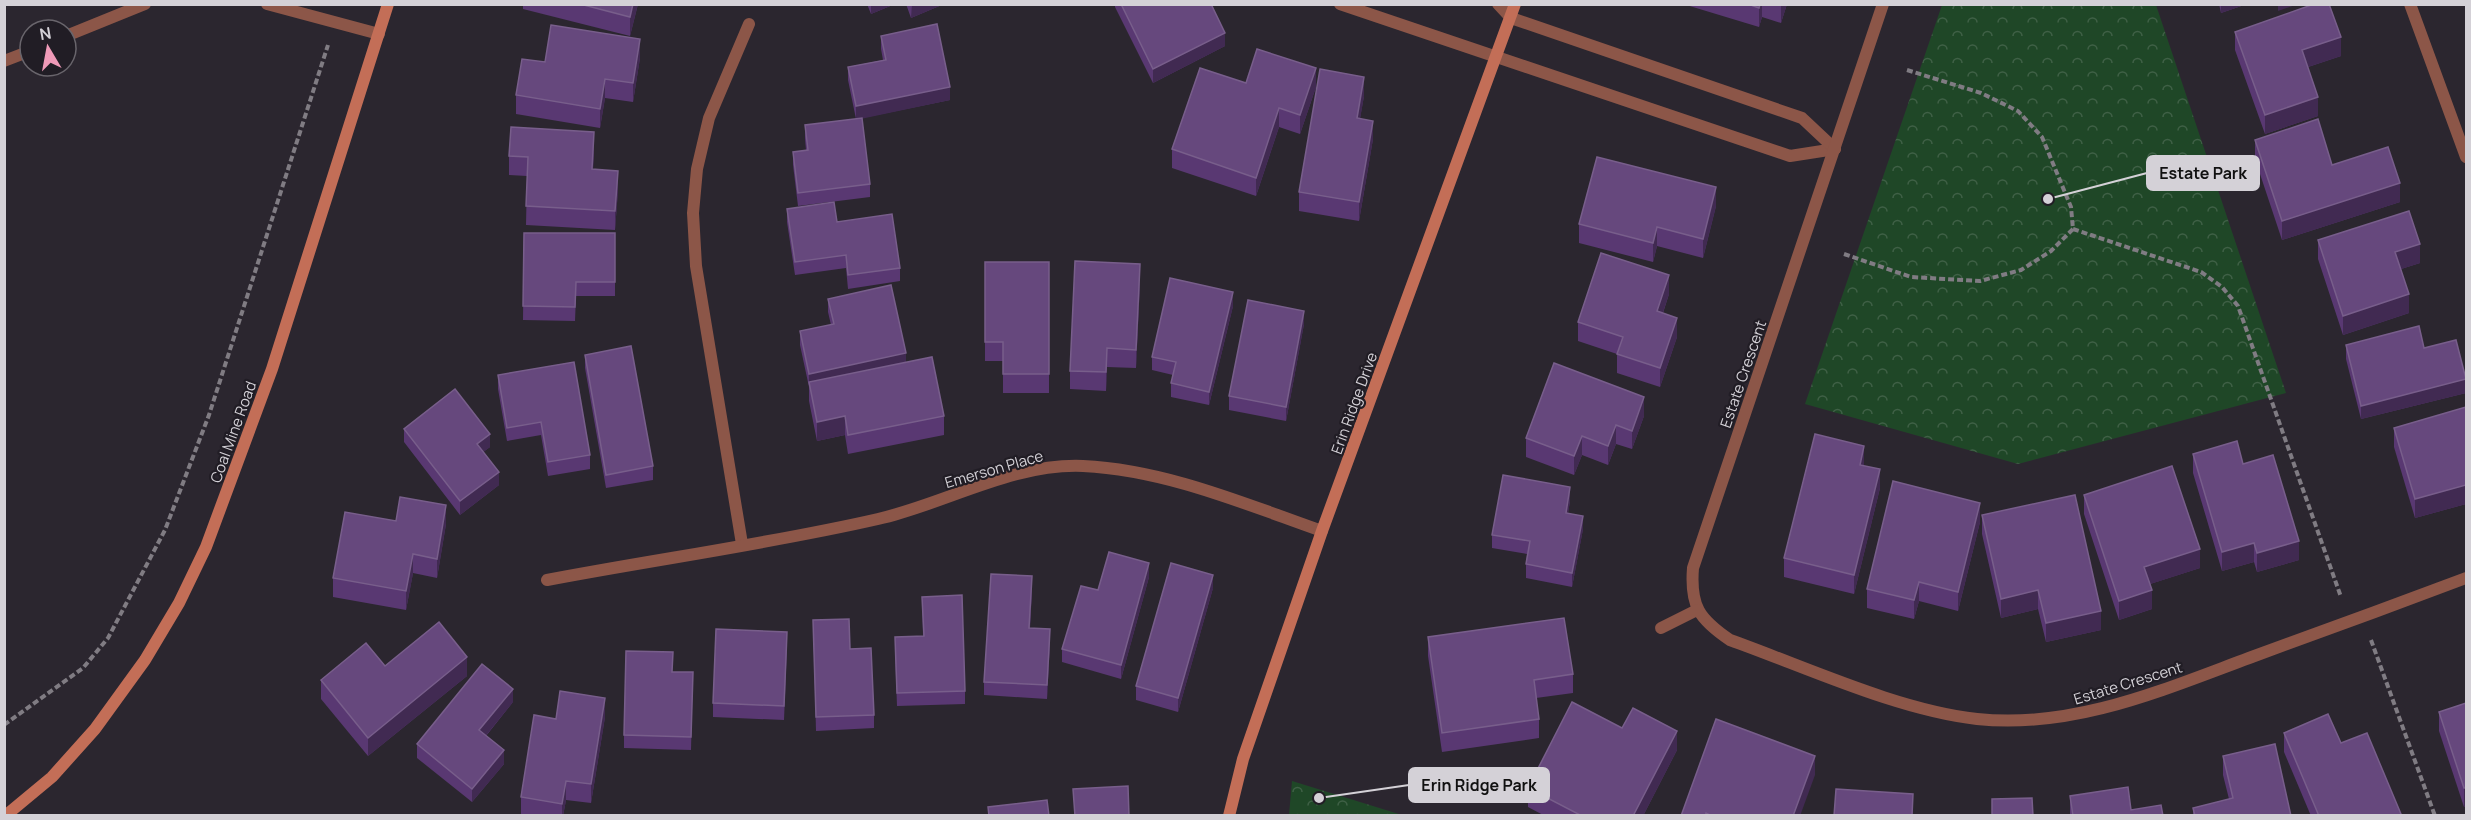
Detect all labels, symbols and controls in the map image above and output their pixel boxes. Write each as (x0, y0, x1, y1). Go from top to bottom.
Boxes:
north arrow (18, 18, 78, 78)
text: N (38, 21, 53, 45)
callout: Estate Park (2147, 156, 2259, 190)
text: Estate Park (2159, 162, 2247, 184)
street label: Estate Crescent (1715, 317, 1771, 431)
street label: Erin Ridge Drive (1326, 349, 1382, 457)
street label: Coal Mine Road (205, 378, 261, 486)
street label: Emerson Place (942, 445, 1046, 493)
street label: Estate Crescent (2071, 657, 2185, 709)
callout: Erin Ridge Park (1409, 768, 1549, 802)
text: Erin Ridge Park (1421, 774, 1537, 796)

